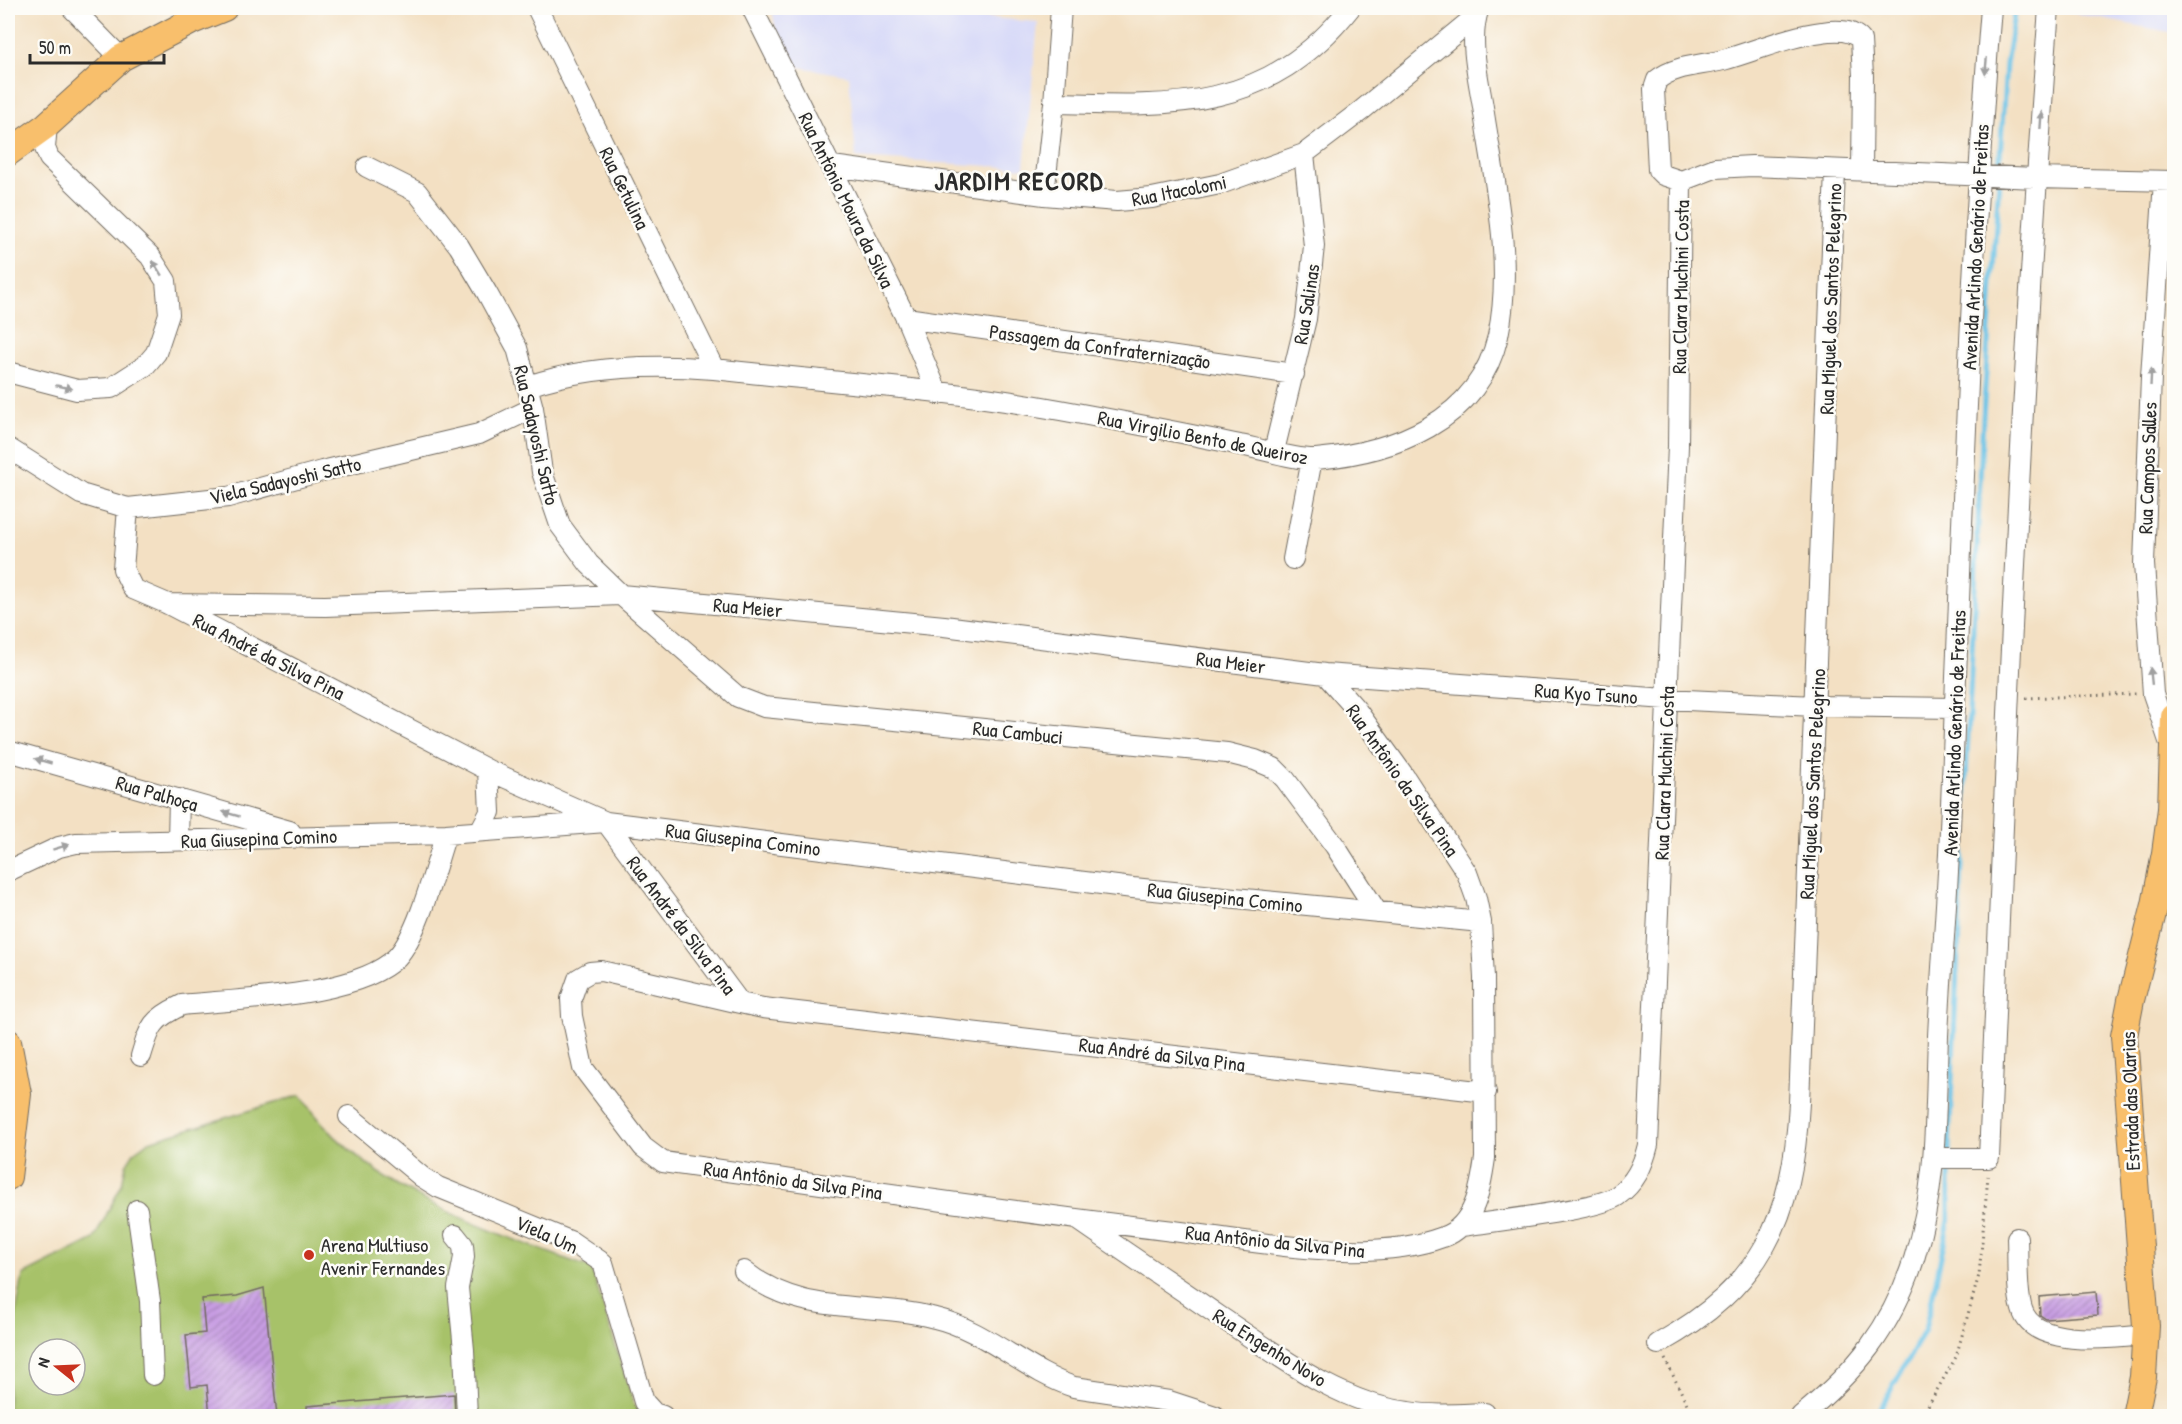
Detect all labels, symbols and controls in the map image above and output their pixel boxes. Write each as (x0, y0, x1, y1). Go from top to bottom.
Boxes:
scale bar (30, 27, 164, 65)
text: 50 m (39, 35, 71, 60)
one-way arrow (1981, 56, 1991, 75)
street label: Rua Antônio Moura da Silva (793, 108, 901, 293)
one-way arrow (2036, 110, 2046, 129)
street label: Avenida Arlindo Genário de Freitas (1955, 123, 1995, 371)
street label: Rua Getulina (593, 142, 657, 234)
district label: JARDIM RECORD (934, 163, 1104, 198)
street label: Rua Itacolomi (1129, 168, 1229, 212)
street label: Rua Miguel dos Santos Pelegrino (1812, 183, 1848, 415)
street label: Rua Clara Muchini Costa (1665, 200, 1695, 374)
one-way arrow (152, 260, 163, 276)
street label: Rua Salinas (1286, 262, 1326, 346)
street label: Passagem da Confraternização (988, 317, 1212, 375)
street label: Rua Sadayoshi Satto (508, 362, 566, 508)
one-way arrow (2146, 367, 2155, 386)
one-way arrow (55, 383, 74, 392)
street label: Rua Campos Salles (2131, 401, 2163, 535)
street label: Rua Virgilio Bento de Queiroz (1096, 403, 1311, 471)
street label: Viela Sadayoshi Satto (207, 449, 363, 511)
street label: Rua Meier (712, 591, 784, 624)
street label: Rua André da Silva Pina (188, 606, 350, 706)
street label: Avenida Arlindo Genário de Freitas (1936, 609, 1972, 856)
street label: Rua Meier (1195, 644, 1267, 680)
one-way arrow (2146, 667, 2156, 686)
street label: Rua Miguel dos Santos Pelegrino (1792, 668, 1832, 900)
street label: Rua Kyo Tsuno (1534, 676, 1638, 710)
street label: Rua Clara Muchini Costa (1647, 685, 1681, 860)
street label: Rua Antônio da Silva Pina (1340, 698, 1466, 862)
street label: Rua Cambuci (972, 714, 1064, 750)
one-way arrow (34, 756, 52, 765)
street label: Rua Palhoça (113, 768, 201, 818)
one-way arrow (222, 809, 240, 818)
street label: Rua Giusepina Comino (664, 816, 822, 862)
street label: Rua Giusepina Comino (181, 822, 337, 854)
one-way arrow (52, 842, 70, 851)
street label: Rua André da Silva Pina (621, 850, 743, 1000)
street label: Rua Giusepina Comino (1146, 875, 1304, 919)
street label: Rua André da Silva Pina (1077, 1030, 1247, 1078)
street label: Estrada das Olarias (2114, 1031, 2146, 1171)
street label: Rua Antônio da Silva Pina (702, 1154, 884, 1206)
street label: Viela Um (511, 1208, 583, 1260)
street label: Rua Antônio da Silva Pina (1184, 1218, 1366, 1264)
place label: Arena Multiuso Avenir Fernandes (321, 1231, 445, 1281)
marker: Arena Multiuso Avenir Fernandes (302, 1248, 316, 1262)
street label: Rua Engenho Novo (1208, 1301, 1332, 1393)
north arrow (27, 1337, 87, 1397)
text: N (31, 1354, 55, 1370)

